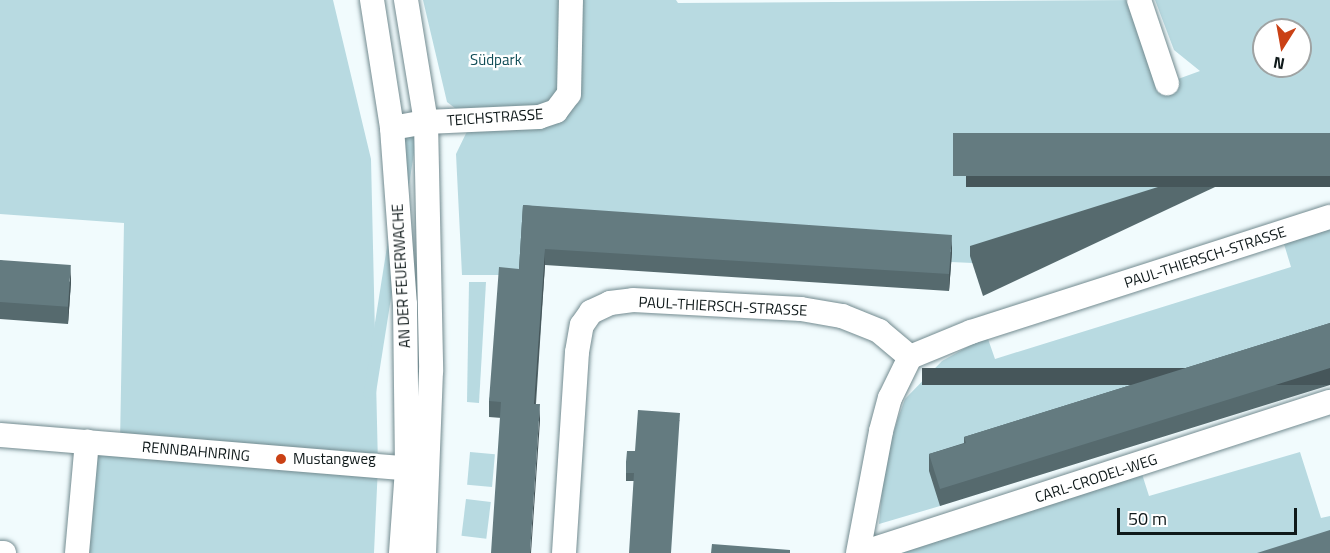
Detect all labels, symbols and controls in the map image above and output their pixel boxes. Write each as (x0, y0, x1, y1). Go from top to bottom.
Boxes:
north arrow (1252, 18, 1312, 78)
park label: Südpark (470, 51, 522, 69)
text: N (1271, 51, 1287, 77)
street label: TEICHSTRASSE (446, 105, 544, 129)
street label: AN DER FEUERWACHE (388, 203, 414, 349)
street label: PAUL-THIERSCH-STRASSE (1122, 222, 1288, 292)
street label: PAUL-THIERSCH-STRASSE (638, 293, 808, 319)
street label: RENNBAHNRING (141, 437, 251, 465)
place label: Mustangweg (293, 450, 376, 468)
street label: CARL-CRODEL-WEG (1033, 450, 1159, 506)
marker: Mustangweg (274, 452, 288, 466)
scale bar (1120, 496, 1300, 534)
text: 50 m (1128, 505, 1167, 532)

